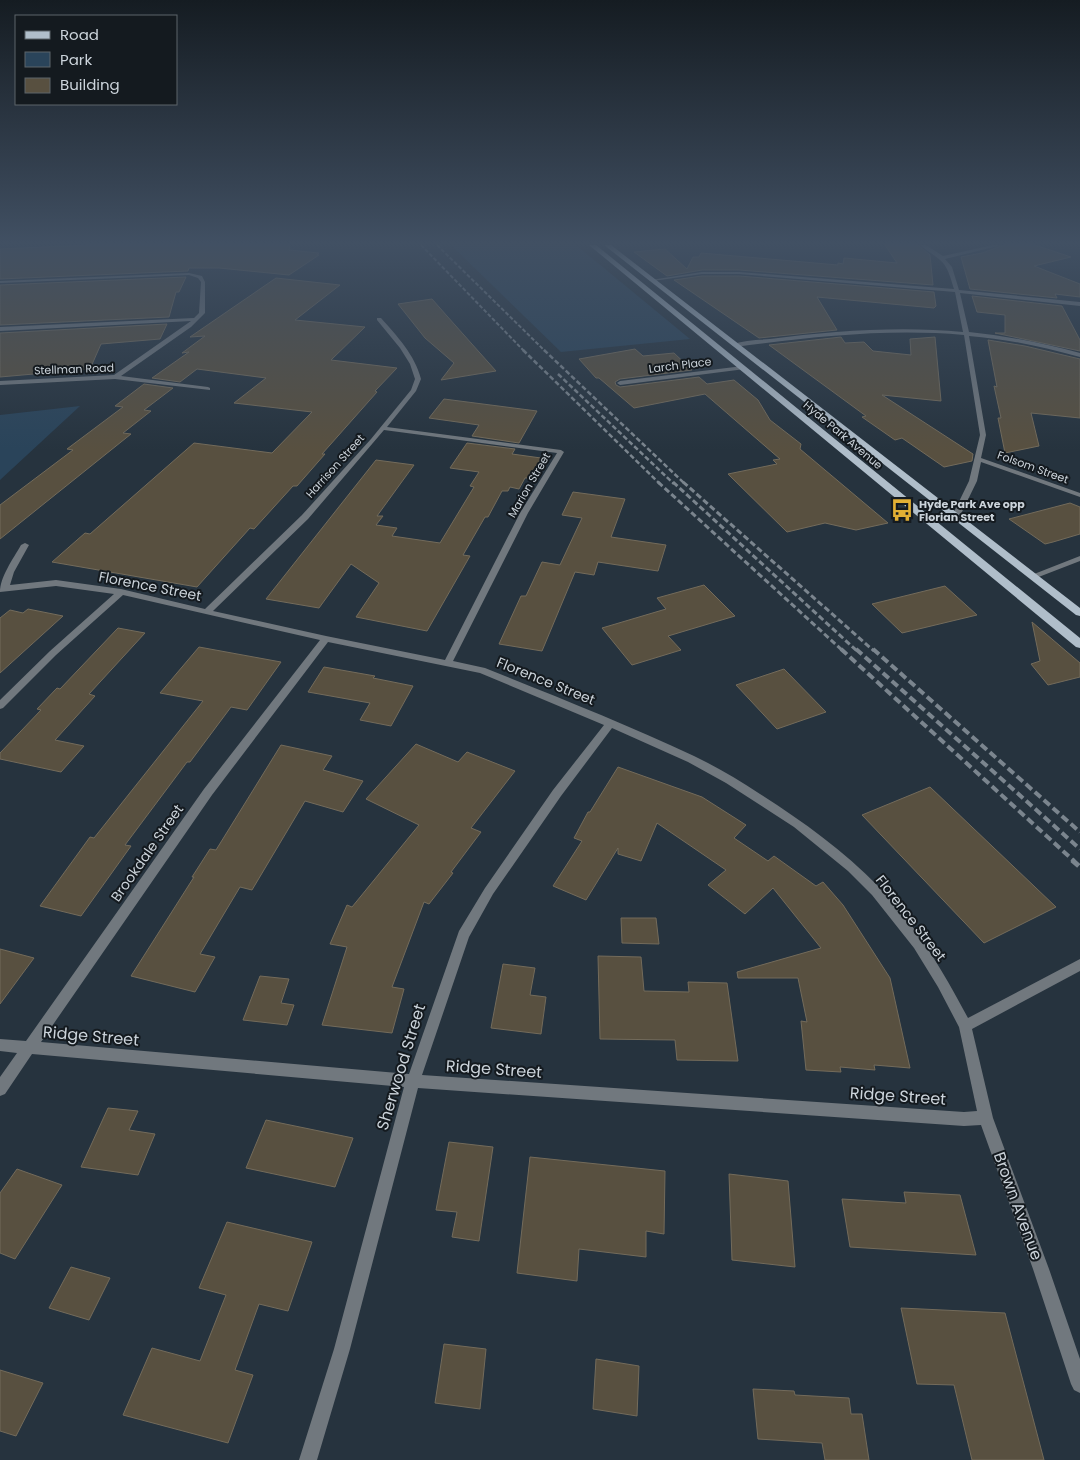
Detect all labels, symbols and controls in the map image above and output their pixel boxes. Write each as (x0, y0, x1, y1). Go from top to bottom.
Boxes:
legend (15, 15, 178, 105)
text: Road (60, 24, 99, 45)
text: Park (60, 49, 92, 70)
text: Building (60, 74, 120, 95)
street label: Larch Place (648, 353, 712, 377)
street label: Stellman Road (34, 360, 114, 378)
street label: Hyde Park Avenue (800, 397, 886, 473)
street label: Harrison Street (302, 431, 368, 501)
street label: Folsom Street (995, 447, 1071, 487)
street label: Marion Street (504, 449, 554, 521)
place label: Hyde Park Ave opp Florian Street (919, 496, 1025, 525)
bus stop icon: Hyde Park Ave opp Florian Street (889, 497, 915, 523)
street label: Florence Street (97, 566, 203, 606)
street label: Florence Street (494, 652, 598, 710)
street label: Brookdale Street (106, 800, 188, 906)
street label: Florence Street (871, 871, 951, 965)
street label: Sherwood Street (371, 1001, 431, 1133)
street label: Ridge Street (42, 1020, 140, 1052)
street label: Ridge Street (445, 1054, 543, 1084)
street label: Ridge Street (849, 1081, 947, 1111)
street label: Brown Avenue (988, 1149, 1048, 1263)

